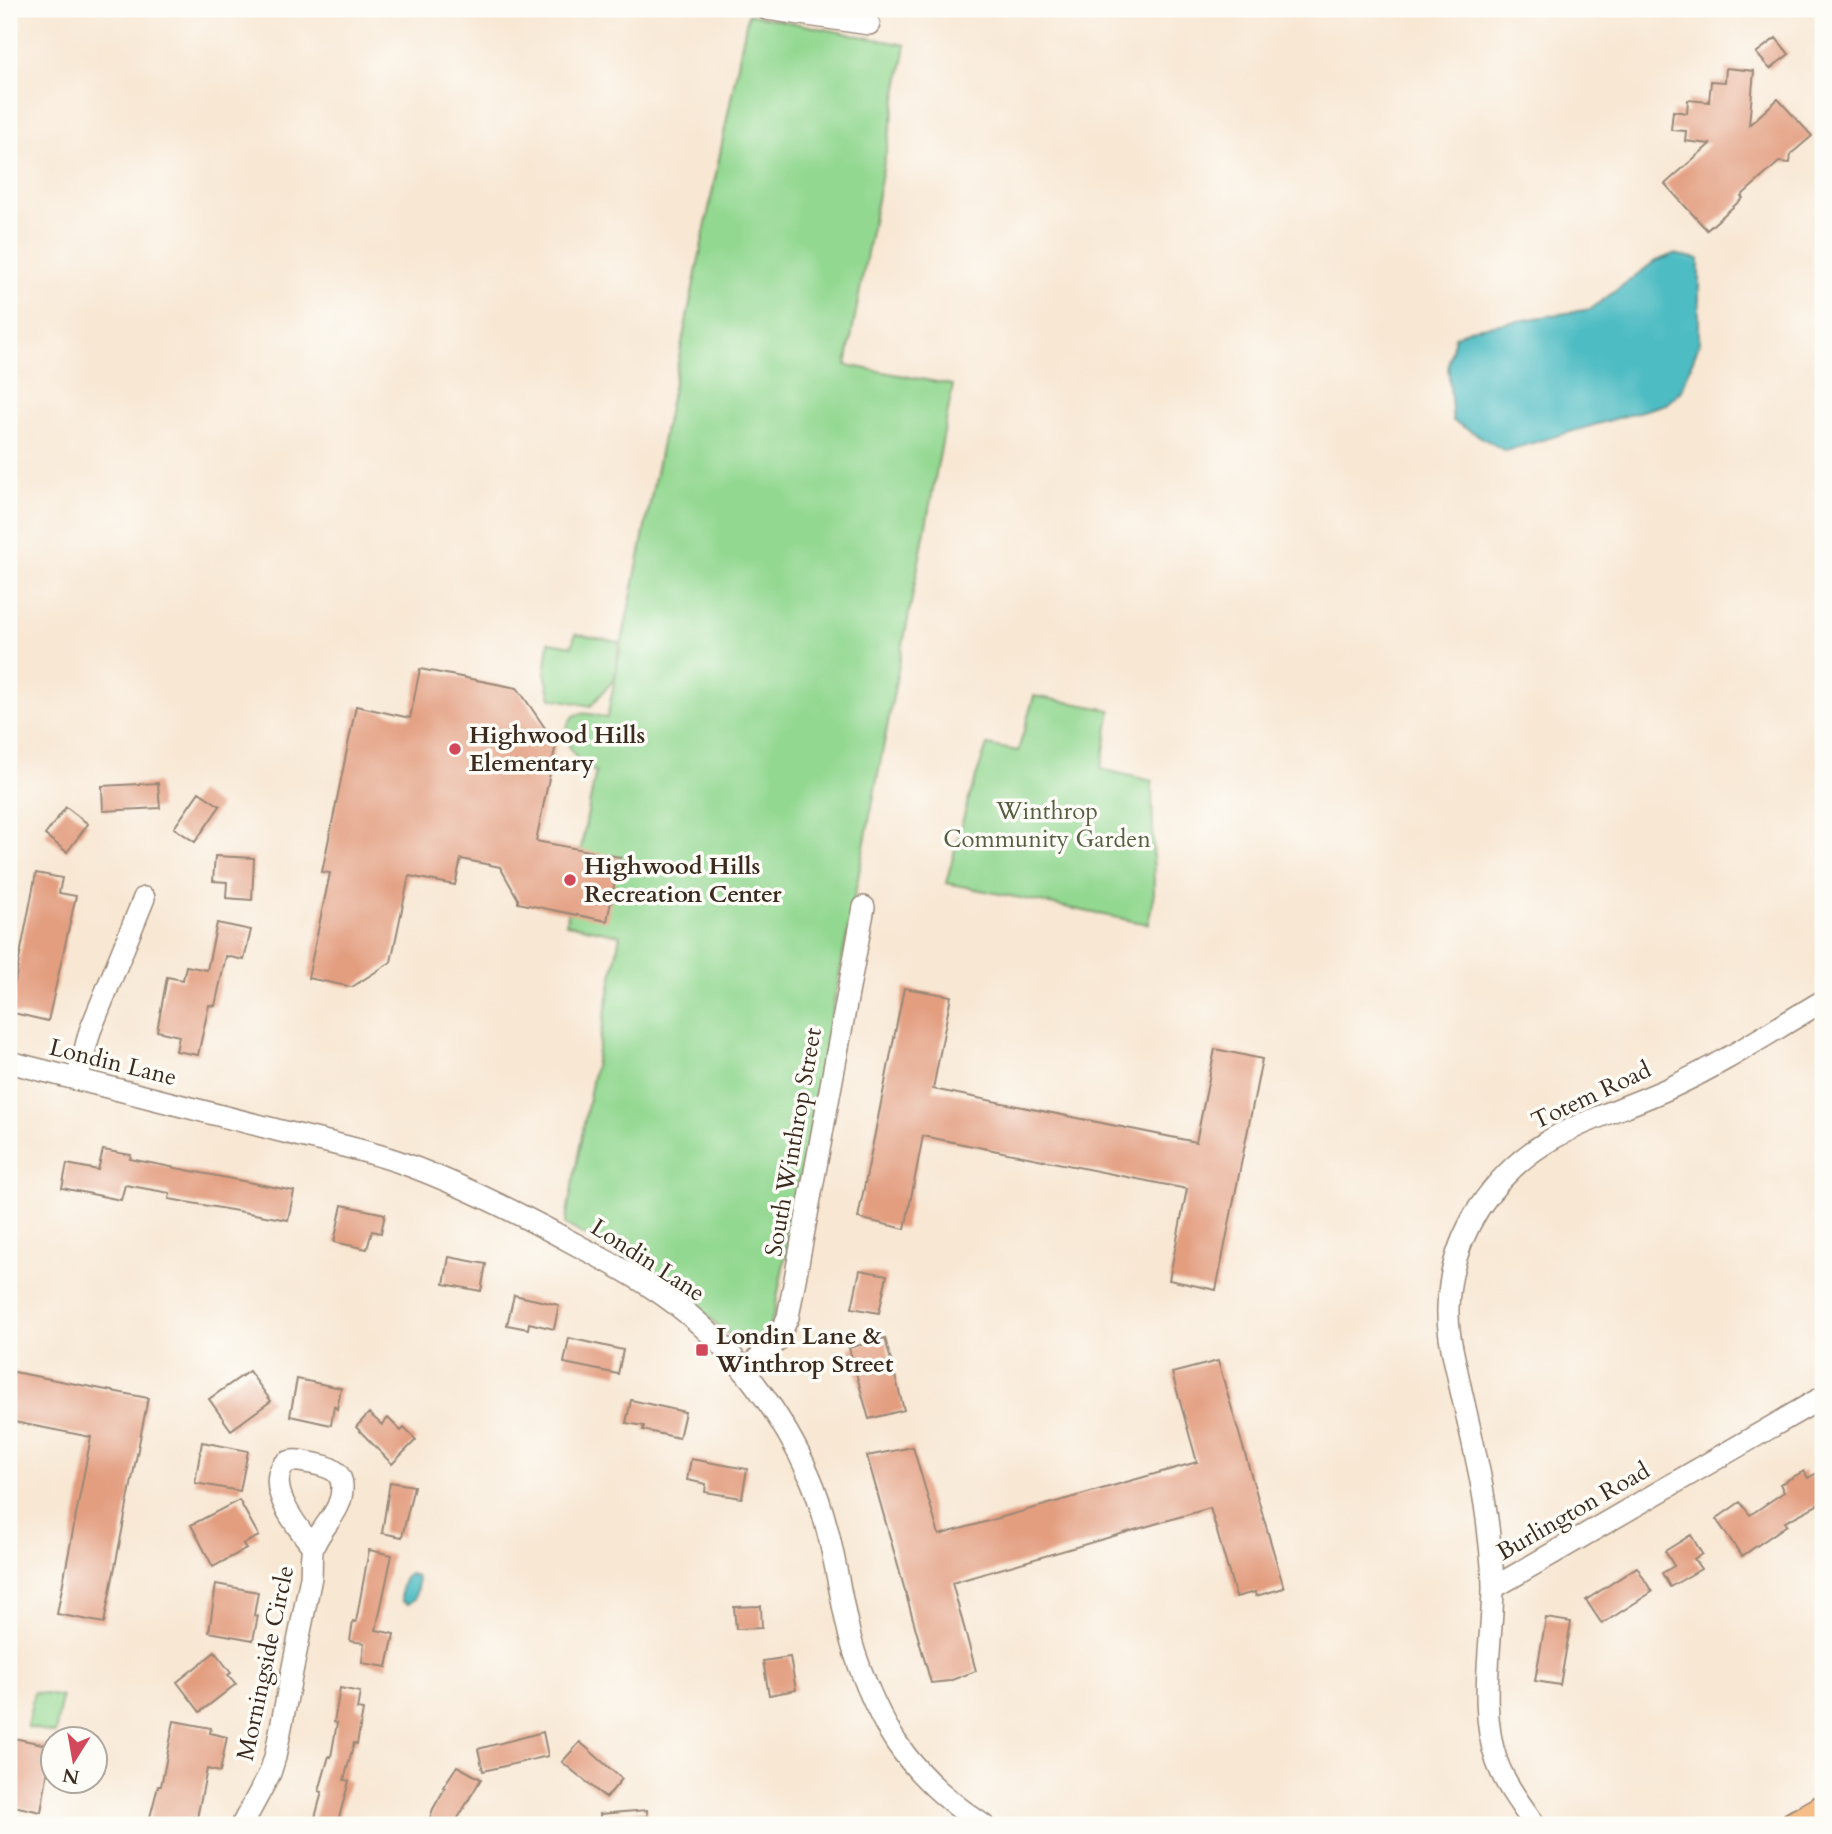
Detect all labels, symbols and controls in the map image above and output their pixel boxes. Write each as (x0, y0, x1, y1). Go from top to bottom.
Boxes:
place label: Highwood Hills Elementary (469, 719, 645, 780)
marker: Highwood Hills Elementary (447, 741, 463, 757)
park label: Winthrop Community Garden (943, 795, 1151, 856)
place label: Highwood Hills Recreation Center (584, 850, 782, 911)
marker: Highwood Hills Recreation Center (562, 872, 578, 888)
street label: South Winthrop Street (757, 1025, 830, 1259)
street label: Londin Lane (46, 1031, 180, 1094)
street label: Totem Road (1526, 1053, 1657, 1138)
street label: Londin Lane (584, 1211, 711, 1310)
place label: Londin Lane & Winthrop Street (715, 1320, 894, 1381)
marker: Londin Lane & Winthrop Street (694, 1342, 710, 1358)
street label: Burlington Road (1491, 1454, 1656, 1569)
street label: Morningside Circle (229, 1563, 302, 1764)
north arrow (38, 1726, 108, 1796)
text: N (60, 1761, 82, 1790)

